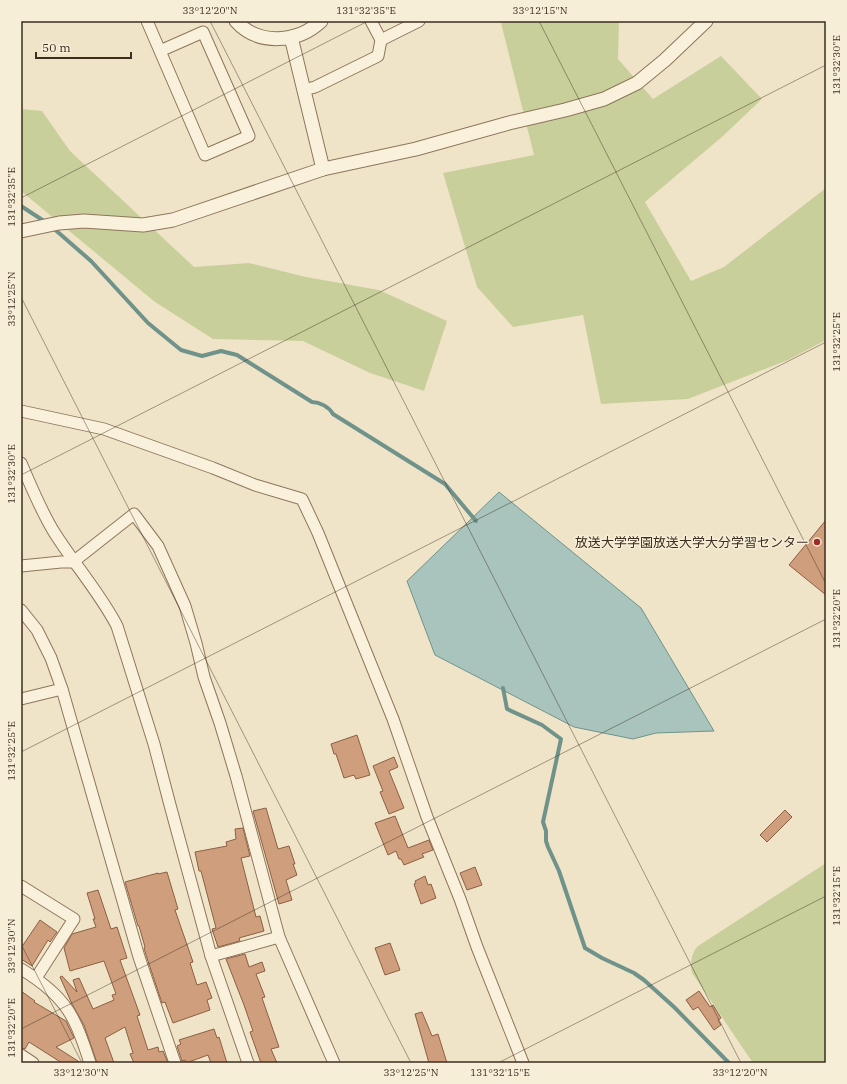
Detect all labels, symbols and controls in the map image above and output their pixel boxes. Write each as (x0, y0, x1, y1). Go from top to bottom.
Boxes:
text: 33°12'20"N (183, 4, 238, 17)
text: 131°32'35"E (336, 4, 396, 17)
text: 33°12'15"N (513, 4, 568, 17)
scale bar (36, 34, 131, 60)
text: 131°32'30"E (830, 35, 843, 95)
text: 50 m (42, 40, 71, 55)
text: 131°32'35"E (5, 167, 18, 227)
text: 33°12'25"N (5, 271, 18, 327)
text: 131°32'25"E (830, 312, 843, 372)
text: 131°32'30"E (5, 444, 18, 504)
place label: 放送大学学園放送大学大分学習センター (575, 534, 809, 551)
marker: 放送大学学園放送大学大分学習センター (812, 537, 822, 547)
text: 131°32'20"E (830, 589, 843, 649)
text: 131°32'25"E (5, 721, 18, 781)
text: 131°32'15"E (830, 866, 843, 926)
text: 33°12'30"N (5, 918, 18, 974)
text: 131°32'20"E (5, 998, 18, 1058)
text: 33°12'30"N (54, 1066, 109, 1079)
text: 33°12'25"N (384, 1066, 439, 1079)
text: 131°32'15"E (470, 1066, 530, 1079)
text: 33°12'20"N (713, 1066, 768, 1079)

